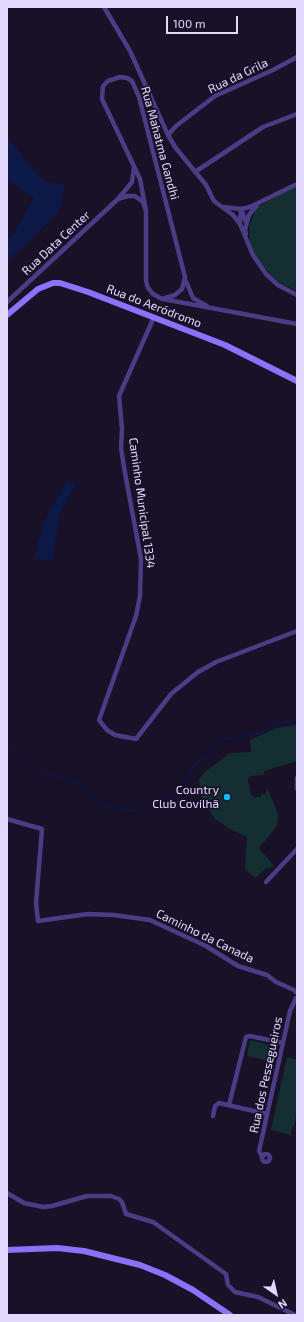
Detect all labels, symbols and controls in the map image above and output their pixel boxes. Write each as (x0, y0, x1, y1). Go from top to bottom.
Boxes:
scale bar (168, 8, 240, 34)
text: 100 m (173, 16, 205, 30)
street label: Rua da Grila (206, 55, 270, 97)
street label: Rua Mahatma Gandhi (138, 85, 182, 201)
street label: Rua Data Center (19, 208, 93, 278)
street label: Rua do Aeródromo (104, 281, 204, 331)
street label: Caminho Municipal 1334 (126, 437, 158, 569)
place label: Country Club Covilhã (152, 783, 219, 811)
marker: Country Club Covilhã (222, 792, 232, 802)
street label: Caminho da Canada (154, 906, 256, 966)
street label: Rua dos Pessegueiros (247, 1016, 285, 1134)
north arrow (256, 1274, 296, 1314)
text: N (276, 1297, 290, 1312)

